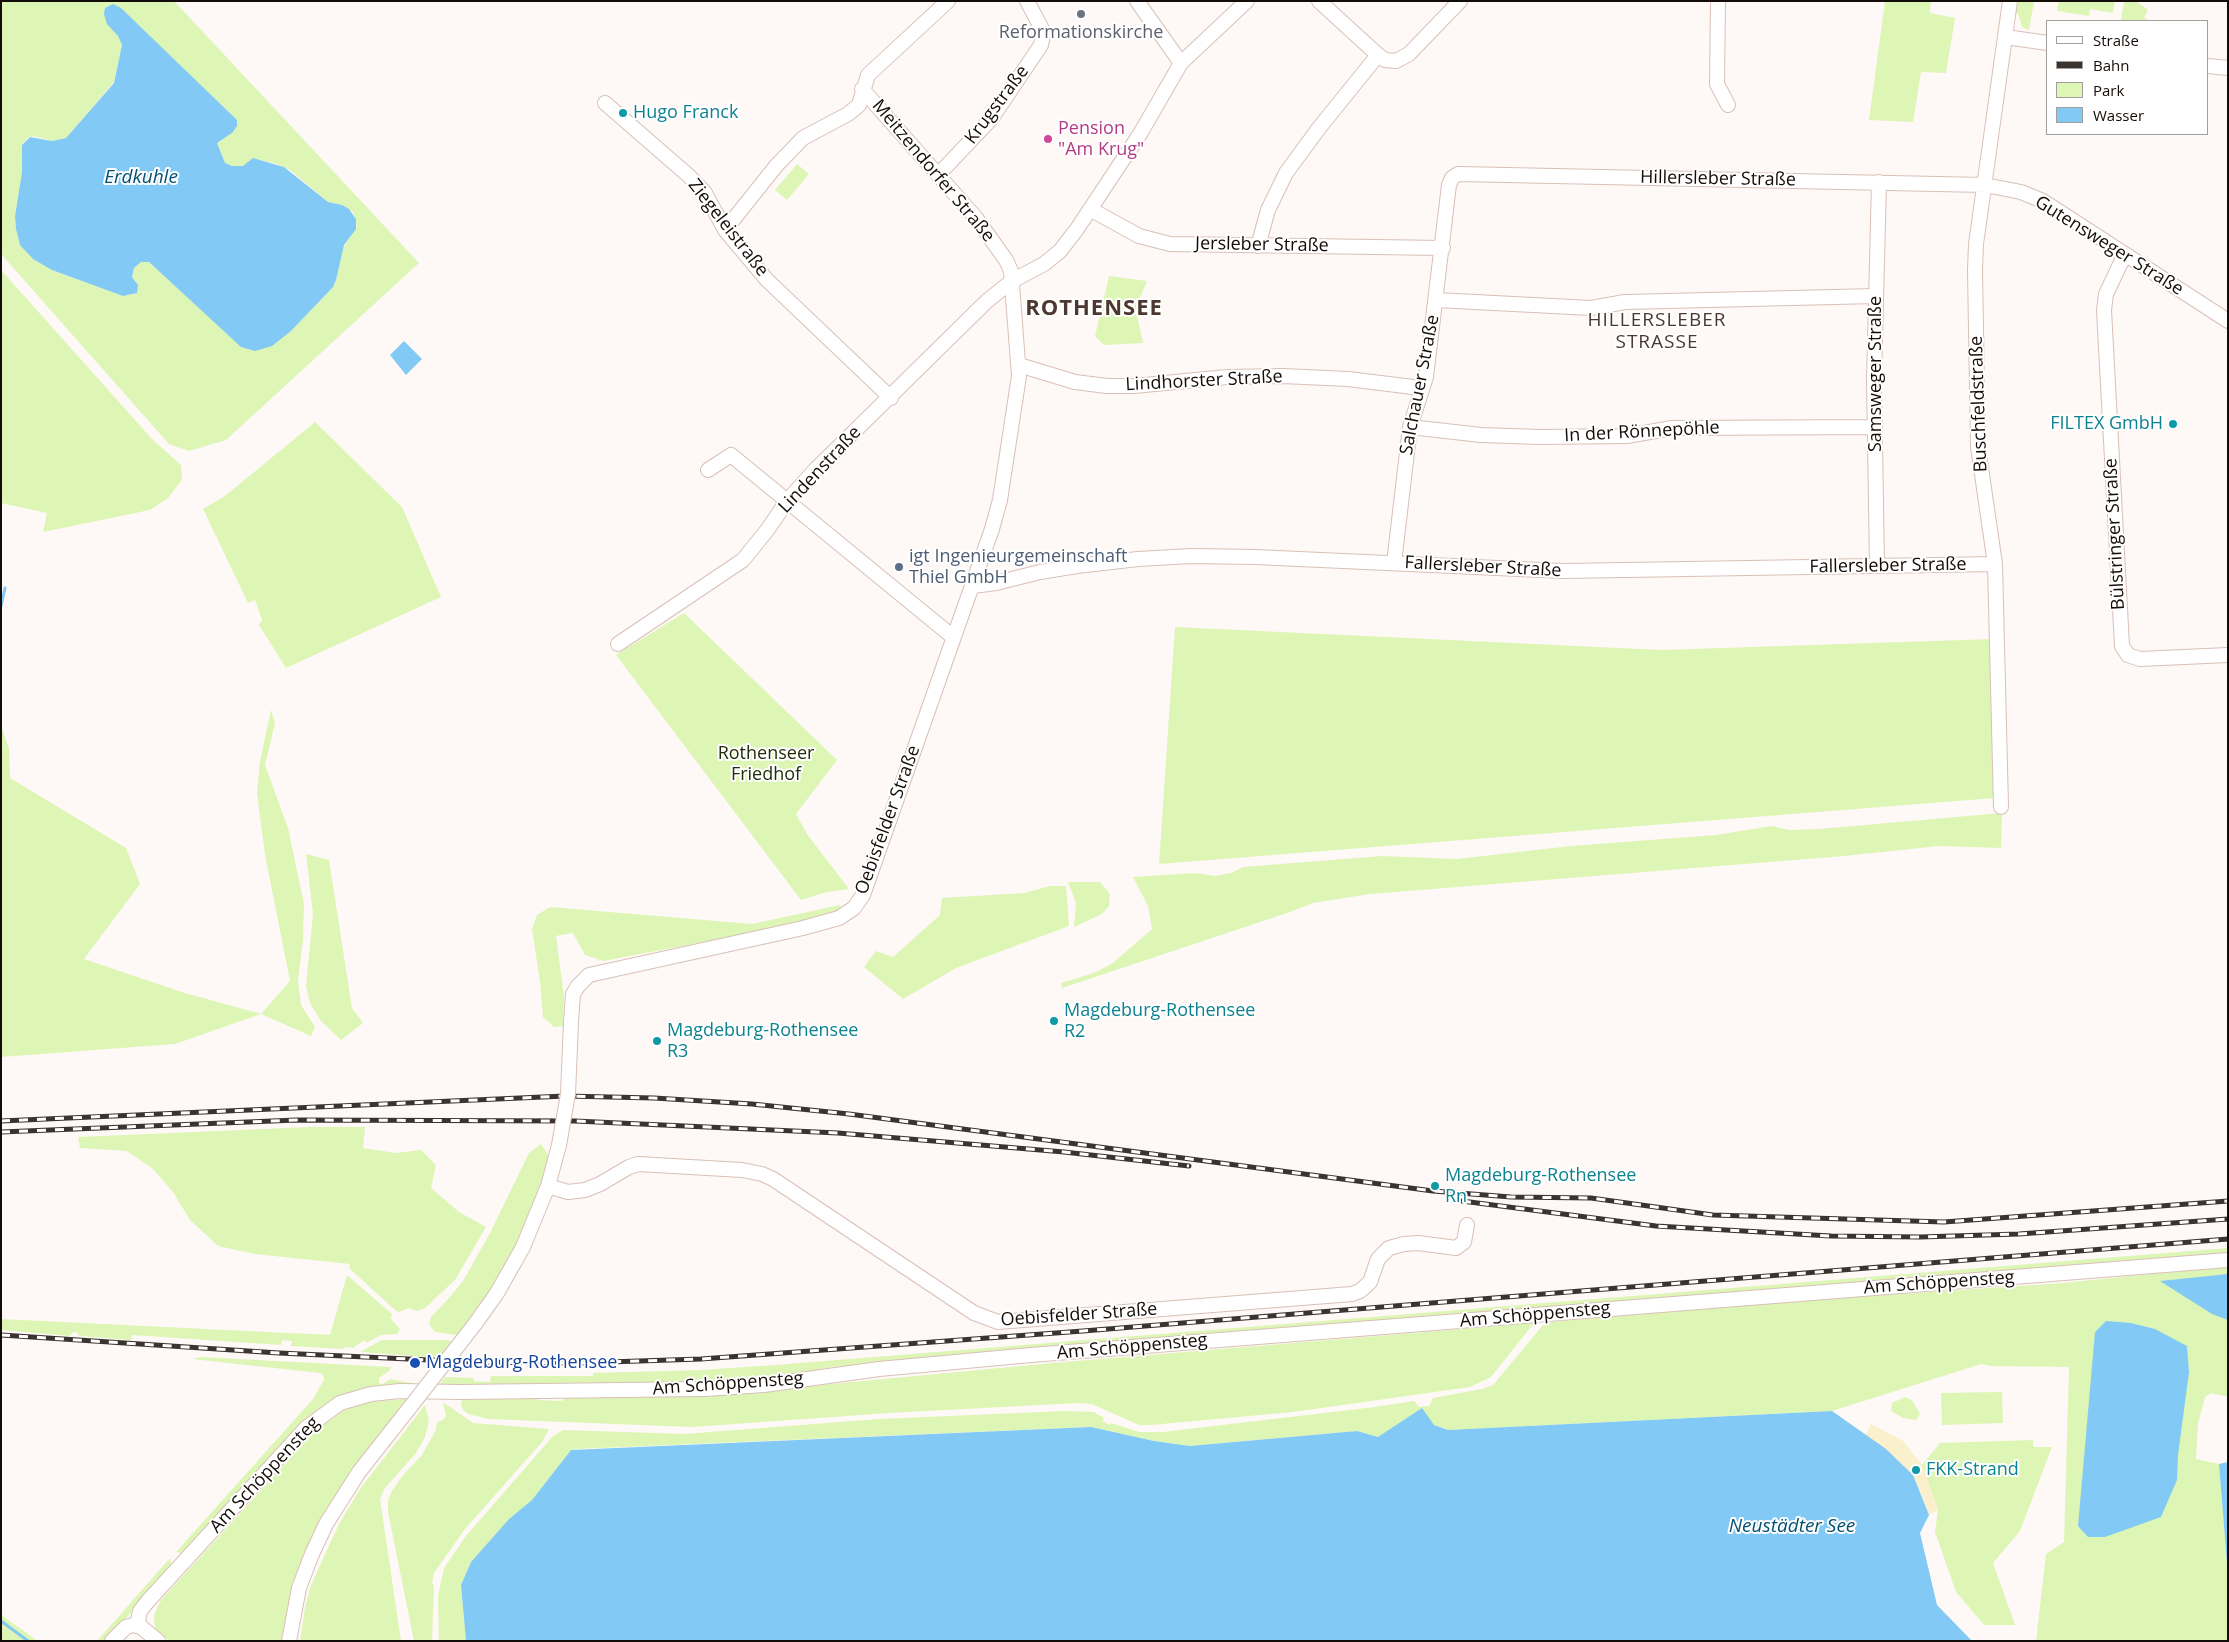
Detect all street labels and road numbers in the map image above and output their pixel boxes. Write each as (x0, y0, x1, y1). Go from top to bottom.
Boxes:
street label: Krugstraße (960, 61, 1034, 149)
street label: Meitzendorfer Straße (867, 95, 999, 247)
street label: Hillersleber Straße (1640, 167, 1796, 191)
street label: Ziegeleistraße (683, 175, 773, 281)
street label: Gutensweger Straße (2031, 191, 2187, 301)
street label: Jersleber Straße (1195, 233, 1329, 257)
street label: Samsweger Straße (1865, 296, 1887, 452)
street label: Salchauer Straße (1396, 313, 1444, 457)
street label: Buschfeldstraße (1966, 336, 1992, 472)
street label: Lindhorster Straße (1125, 366, 1283, 396)
street label: In der Rönnepöhle (1564, 417, 1720, 447)
street label: Lindenstraße (774, 422, 866, 518)
street label: Bülstringer Straße (2100, 458, 2130, 610)
street label: Fallersleber Straße (1404, 552, 1562, 582)
street label: Fallersleber Straße (1809, 554, 1967, 578)
street label: Oebisfelder Straße (851, 743, 925, 897)
street label: Am Schöppensteg (1863, 1267, 2015, 1299)
street label: Am Schöppensteg (1459, 1298, 1611, 1332)
street label: Oebisfelder Straße (1000, 1299, 1158, 1331)
street label: Am Schöppensteg (1056, 1330, 1208, 1364)
street label: Am Schöppensteg (652, 1368, 804, 1400)
street label: Am Schöppensteg (206, 1412, 324, 1538)

